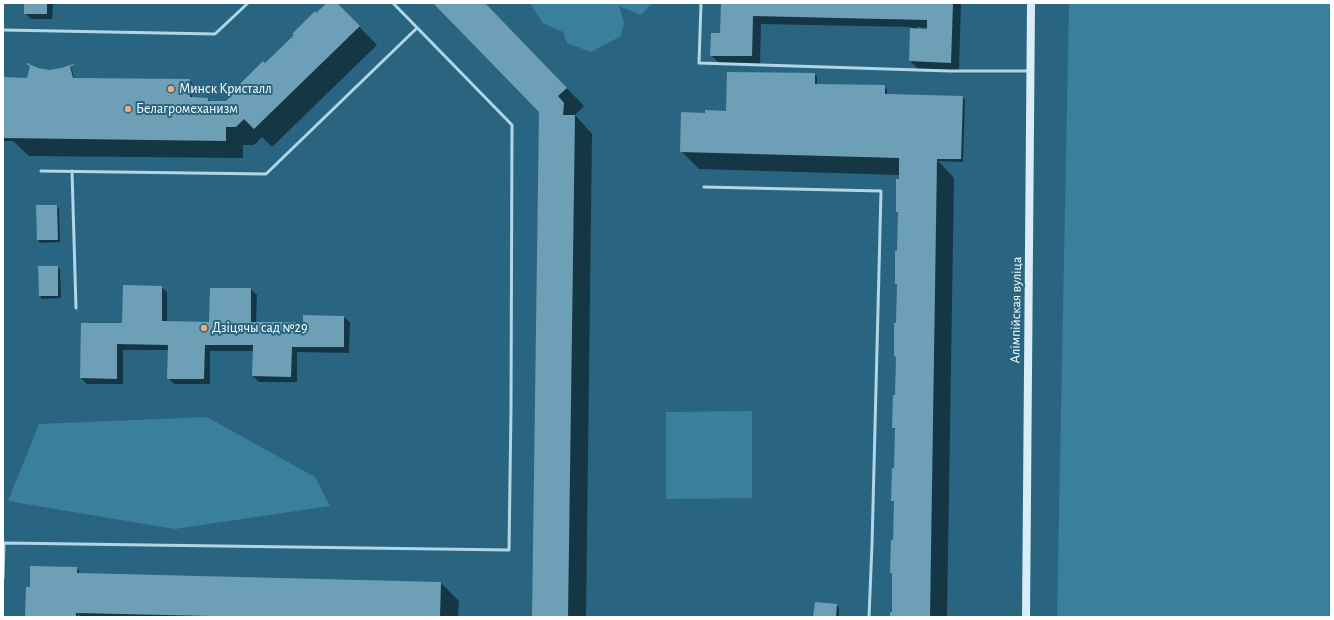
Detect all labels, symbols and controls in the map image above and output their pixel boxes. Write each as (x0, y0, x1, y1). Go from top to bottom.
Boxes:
place label: Минск Кристалл (179, 81, 272, 97)
marker: Минск Кристалл (166, 84, 176, 94)
place label: Белагромеханизм (136, 101, 238, 117)
marker: Белагромеханизм (123, 104, 133, 114)
street label: Алімпійская вуліца (1007, 256, 1025, 364)
place label: Дзіцячы сад №29 (212, 320, 307, 336)
marker: Дзіцячы сад №29 (199, 323, 209, 333)

